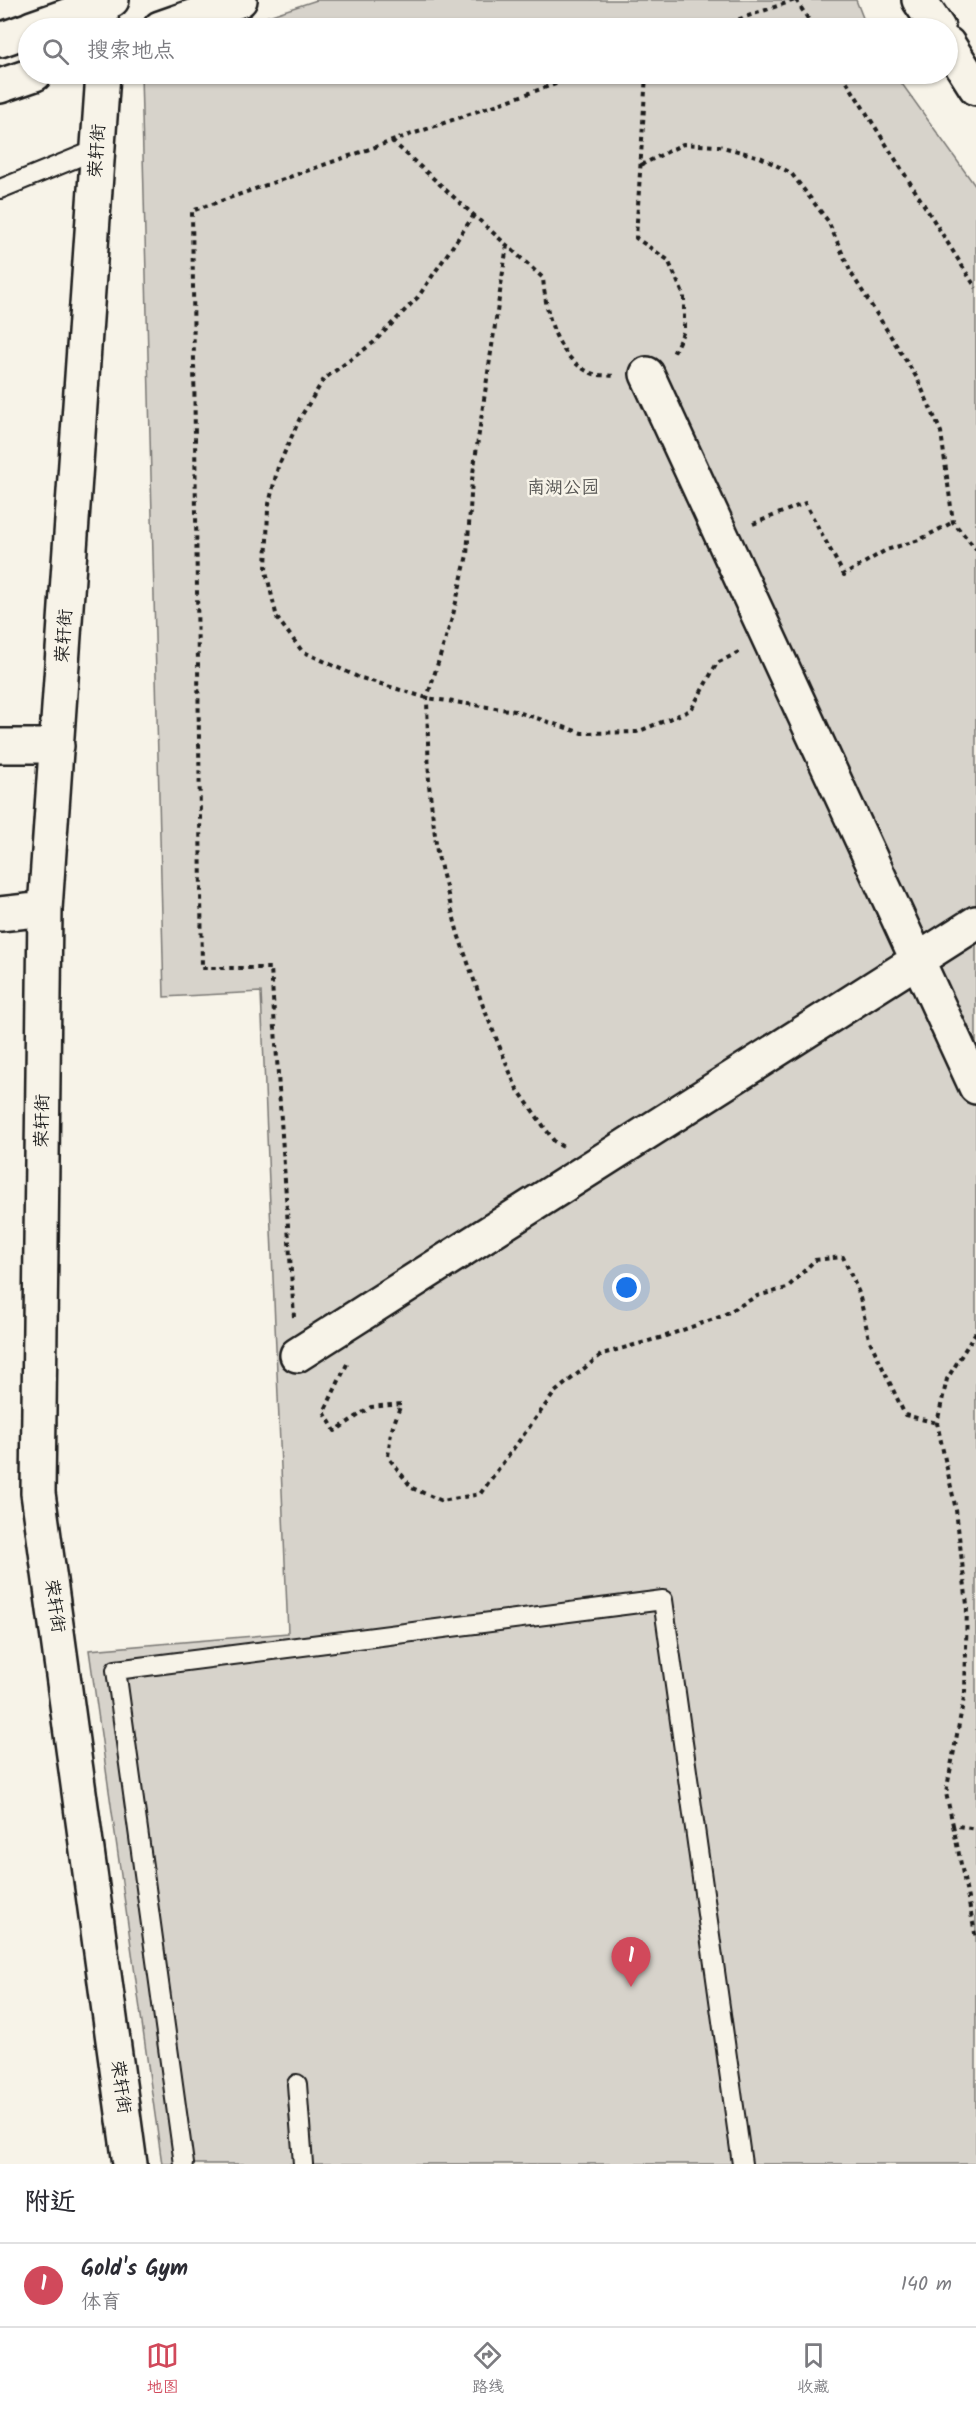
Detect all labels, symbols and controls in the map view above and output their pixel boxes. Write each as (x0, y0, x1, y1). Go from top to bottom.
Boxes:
search box (18, 18, 958, 84)
text: 搜索地点 (87, 34, 175, 69)
icon: search (39, 35, 72, 68)
street label: 荣轩街 (82, 123, 114, 179)
park label: 南湖公园 (527, 474, 599, 503)
street label: 荣轩街 (49, 608, 81, 664)
street label: 荣轩街 (28, 1094, 58, 1148)
your location (612, 1273, 641, 1302)
street label: 荣轩街 (36, 1577, 72, 1635)
pin: 1 (612, 1938, 650, 1987)
street label: 荣轩街 (102, 2058, 138, 2116)
text: 附近 (24, 2182, 76, 2224)
text: Gold's Gym (81, 2252, 188, 2287)
text: 1 (40, 2269, 47, 2301)
text: 140 m (901, 2269, 952, 2301)
text: 体育 (81, 2287, 121, 2319)
tab: 地图 (146, 2339, 179, 2400)
tab: 路线 (471, 2339, 504, 2400)
tab: 收藏 (797, 2339, 830, 2400)

